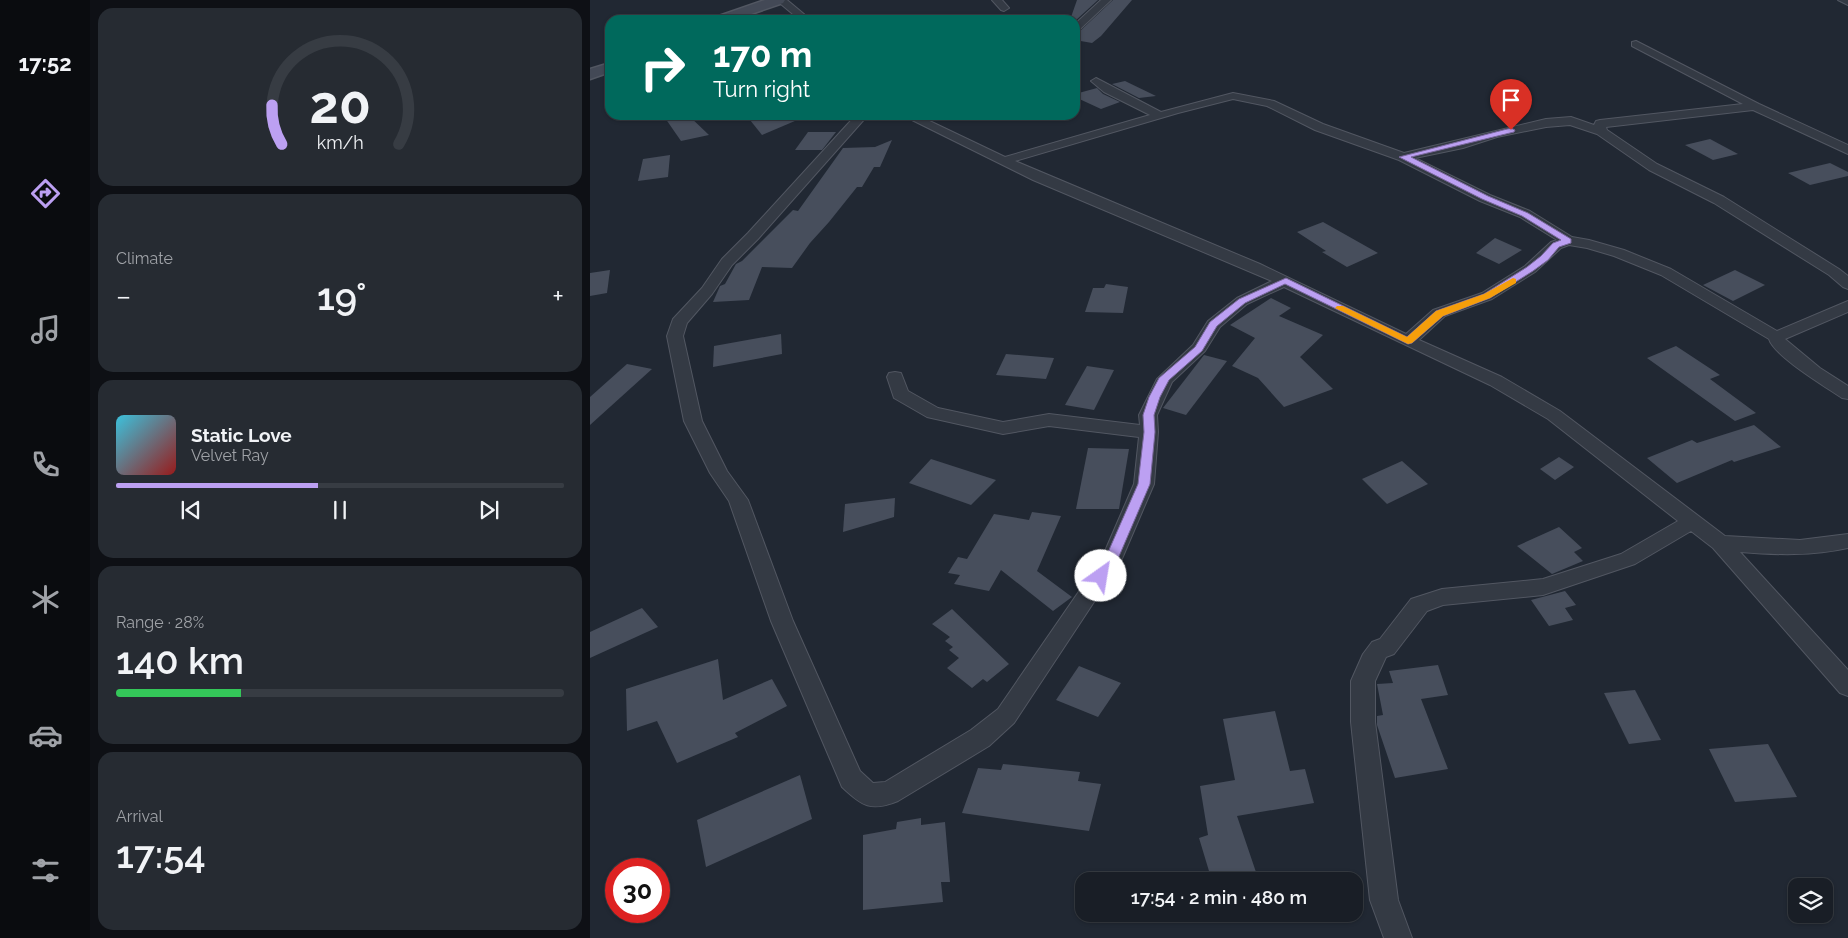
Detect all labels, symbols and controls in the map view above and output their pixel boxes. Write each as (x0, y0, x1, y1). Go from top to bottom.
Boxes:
text: 170 m (713, 34, 812, 75)
icon: right (630, 35, 695, 100)
text: 17:52 (18, 50, 72, 76)
text: 20 (309, 74, 371, 135)
text: Turn right (713, 76, 810, 102)
pin (1490, 79, 1532, 130)
icon: arrive (1497, 86, 1525, 114)
text: km/h (316, 132, 364, 153)
icon: directions (28, 176, 63, 211)
text: Climate (116, 249, 173, 268)
text: 19° (317, 274, 367, 319)
text: − (116, 280, 131, 313)
text: + (552, 280, 564, 313)
icon: music (28, 312, 63, 347)
text: Static Love (191, 424, 292, 446)
text: Velvet Ray (191, 446, 269, 465)
icon: phone (28, 447, 63, 482)
icon: previous (177, 496, 205, 524)
icon: pause (326, 496, 354, 524)
icon: next (475, 496, 503, 524)
position arrow (1074, 549, 1126, 601)
icon: climate (28, 582, 63, 617)
text: Range · 28% (116, 613, 204, 632)
text: 140 km (116, 638, 244, 683)
icon: car (28, 718, 63, 753)
text: Arrival (116, 807, 163, 826)
text: 17:54 (116, 832, 206, 877)
icon: filters (28, 853, 63, 888)
speed limit sign: 30 (605, 858, 670, 923)
map controls (1788, 878, 1833, 923)
button: layers (1788, 878, 1833, 923)
text: 17:54 · 2 min · 480 m (1131, 886, 1307, 908)

